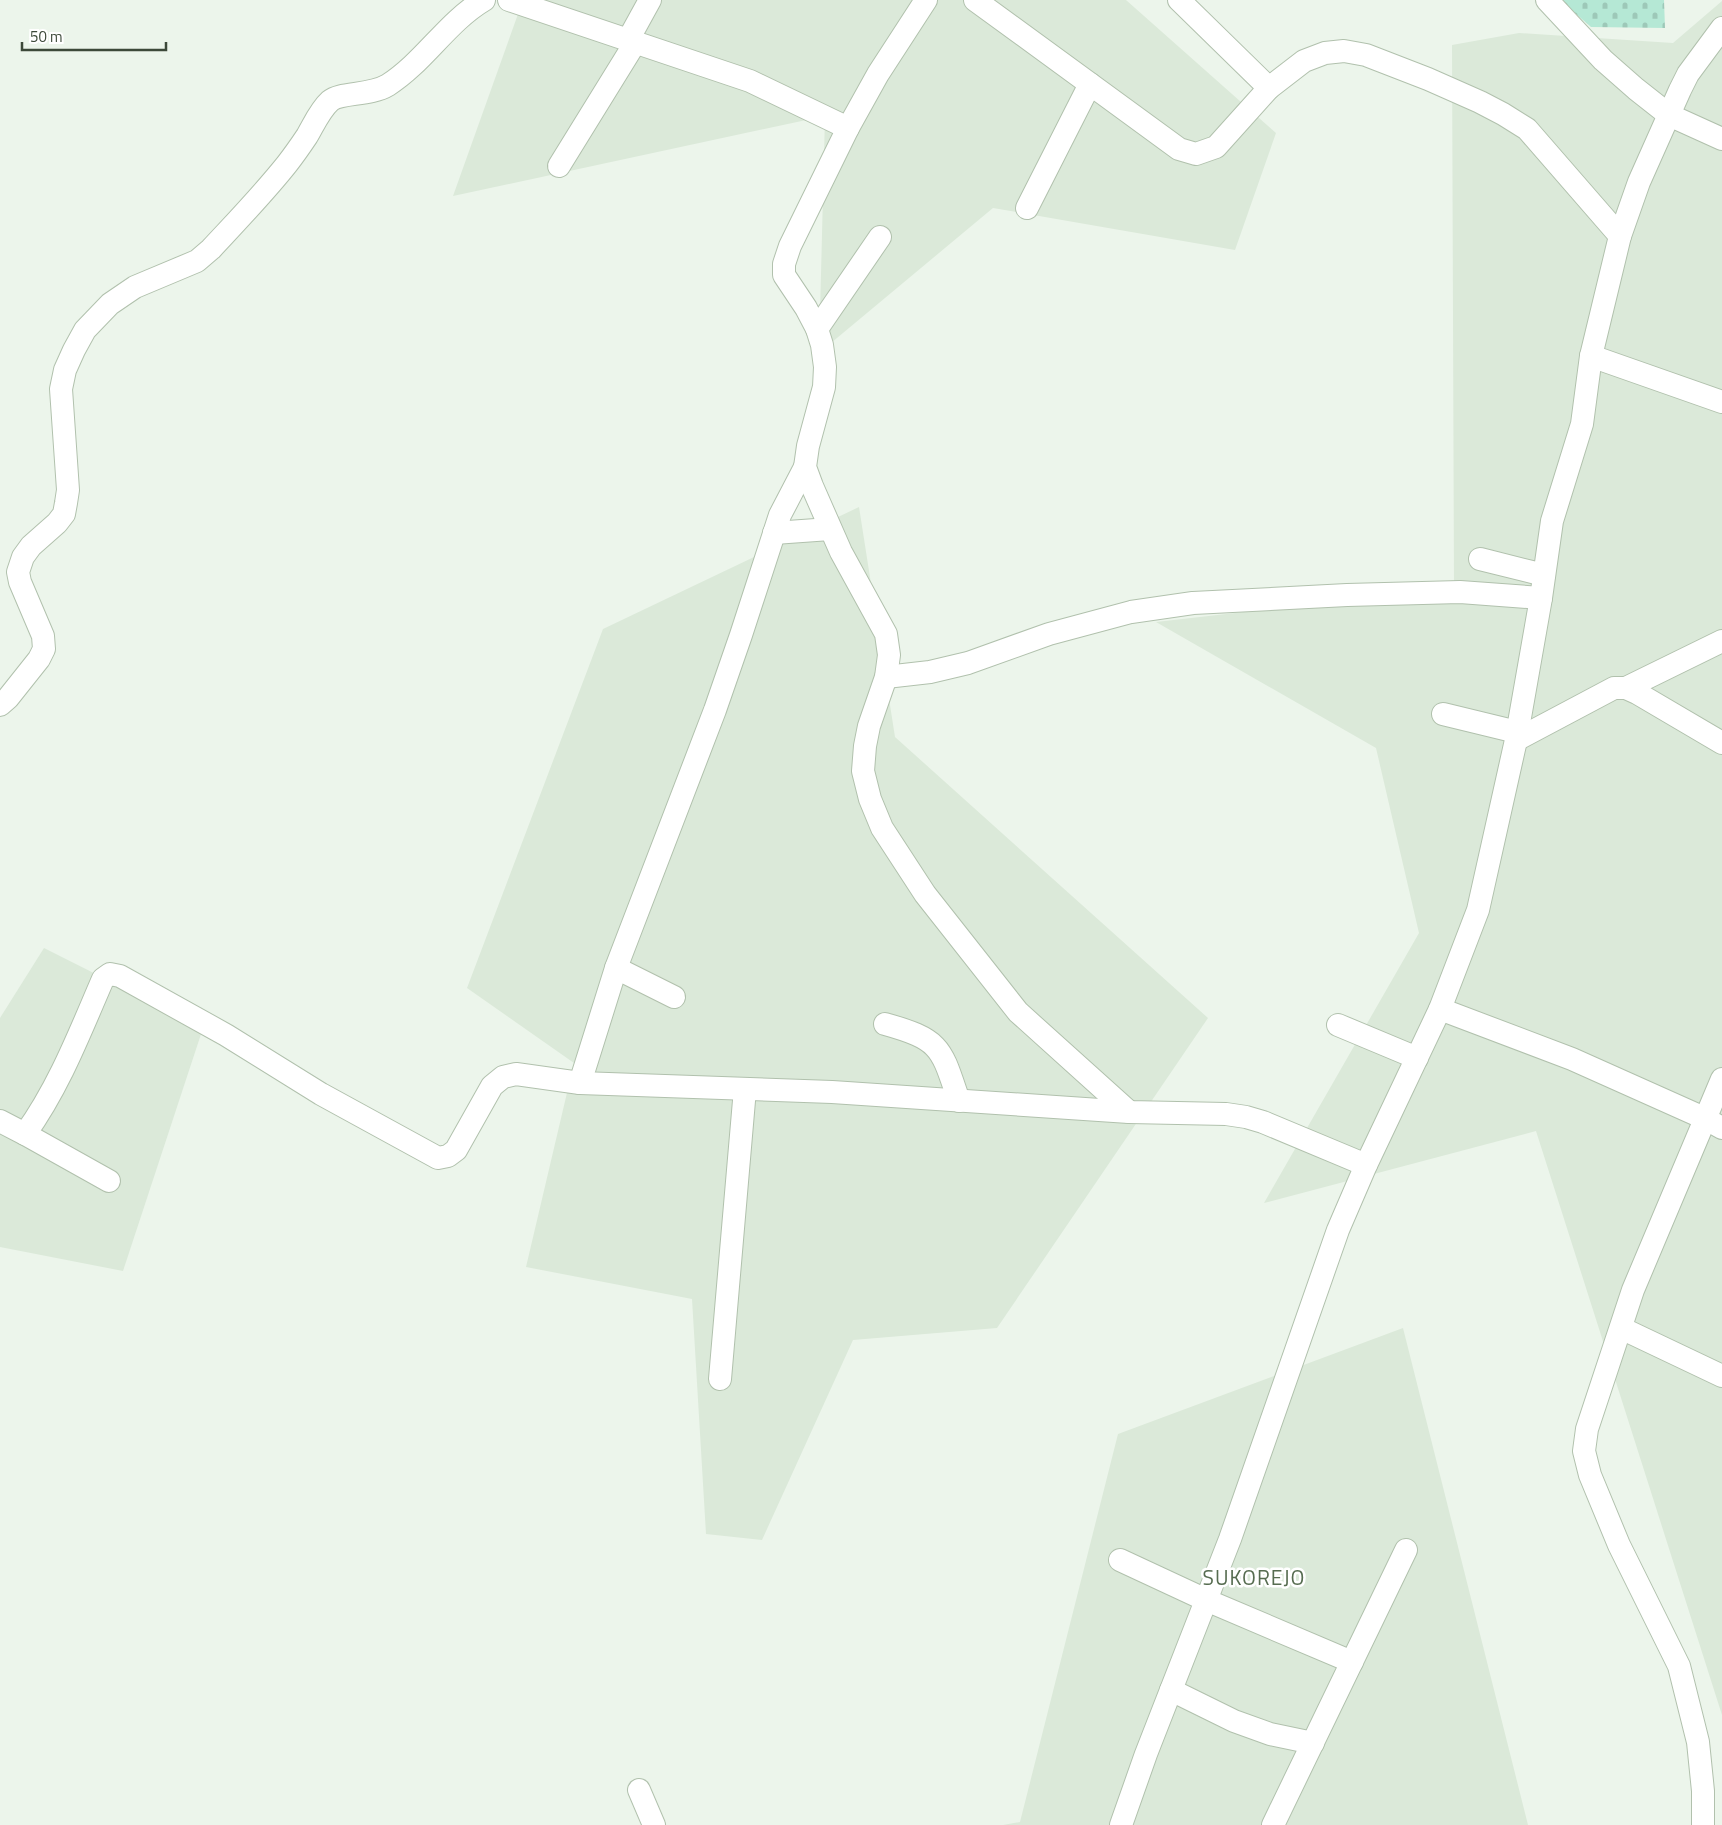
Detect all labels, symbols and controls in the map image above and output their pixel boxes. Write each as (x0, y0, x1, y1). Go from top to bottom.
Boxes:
scale bar (22, 20, 166, 52)
text: 50 m (30, 25, 63, 48)
district label: SUKOREJO (1203, 1561, 1305, 1593)

